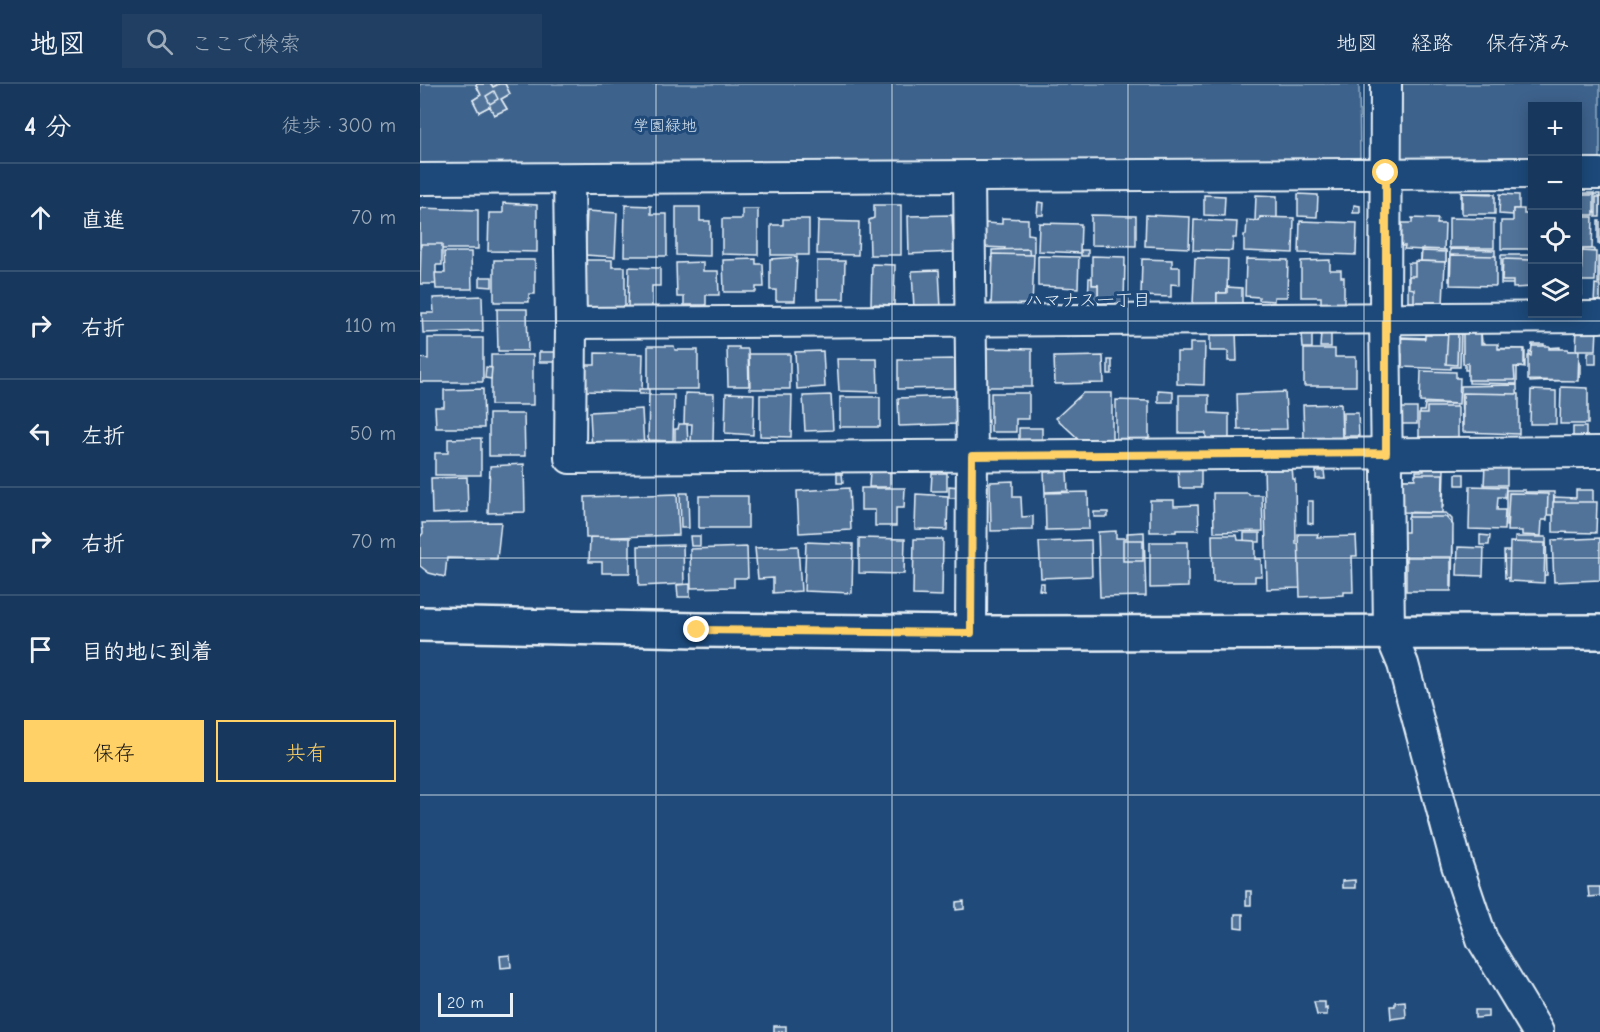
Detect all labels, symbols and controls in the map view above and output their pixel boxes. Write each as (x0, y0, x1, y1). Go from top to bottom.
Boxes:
search box (122, 14, 542, 68)
icon: search (143, 25, 176, 58)
text: 地図 (30, 28, 86, 60)
text: ここで検索 (191, 31, 301, 57)
text: 地図 (1336, 31, 1378, 55)
text: 経路 (1411, 31, 1453, 55)
text: 保存済み (1486, 31, 1570, 55)
map controls (1528, 102, 1582, 318)
button: + (1528, 102, 1582, 156)
text: 4 分 (24, 112, 71, 142)
text: 徒歩 · 300 m (281, 114, 396, 137)
park label: 学園緑地 (633, 117, 697, 135)
button: − (1528, 156, 1582, 210)
route start (1372, 159, 1398, 185)
icon: ahead (24, 201, 57, 234)
text: 70 m (351, 206, 396, 229)
text: 直進 (81, 207, 125, 233)
button: locate (1528, 210, 1582, 264)
button: layers (1528, 264, 1582, 318)
district label: ハマナス一丁目 (1025, 290, 1151, 311)
icon: right (24, 309, 57, 342)
text: 110 m (345, 314, 396, 337)
text: 右折 (81, 315, 125, 341)
icon: left (24, 417, 57, 450)
text: 50 m (350, 422, 396, 445)
text: 左折 (81, 423, 125, 449)
icon: right (24, 525, 57, 558)
text: 70 m (351, 530, 396, 553)
text: 右折 (81, 531, 125, 557)
route end (683, 616, 709, 642)
icon: arrive (24, 633, 57, 666)
text: 目的地に到着 (81, 639, 213, 665)
button: 保存 (24, 720, 204, 782)
button: 共有 (216, 720, 396, 782)
scale bar (438, 990, 513, 1018)
text: 20 m (447, 994, 484, 1012)

